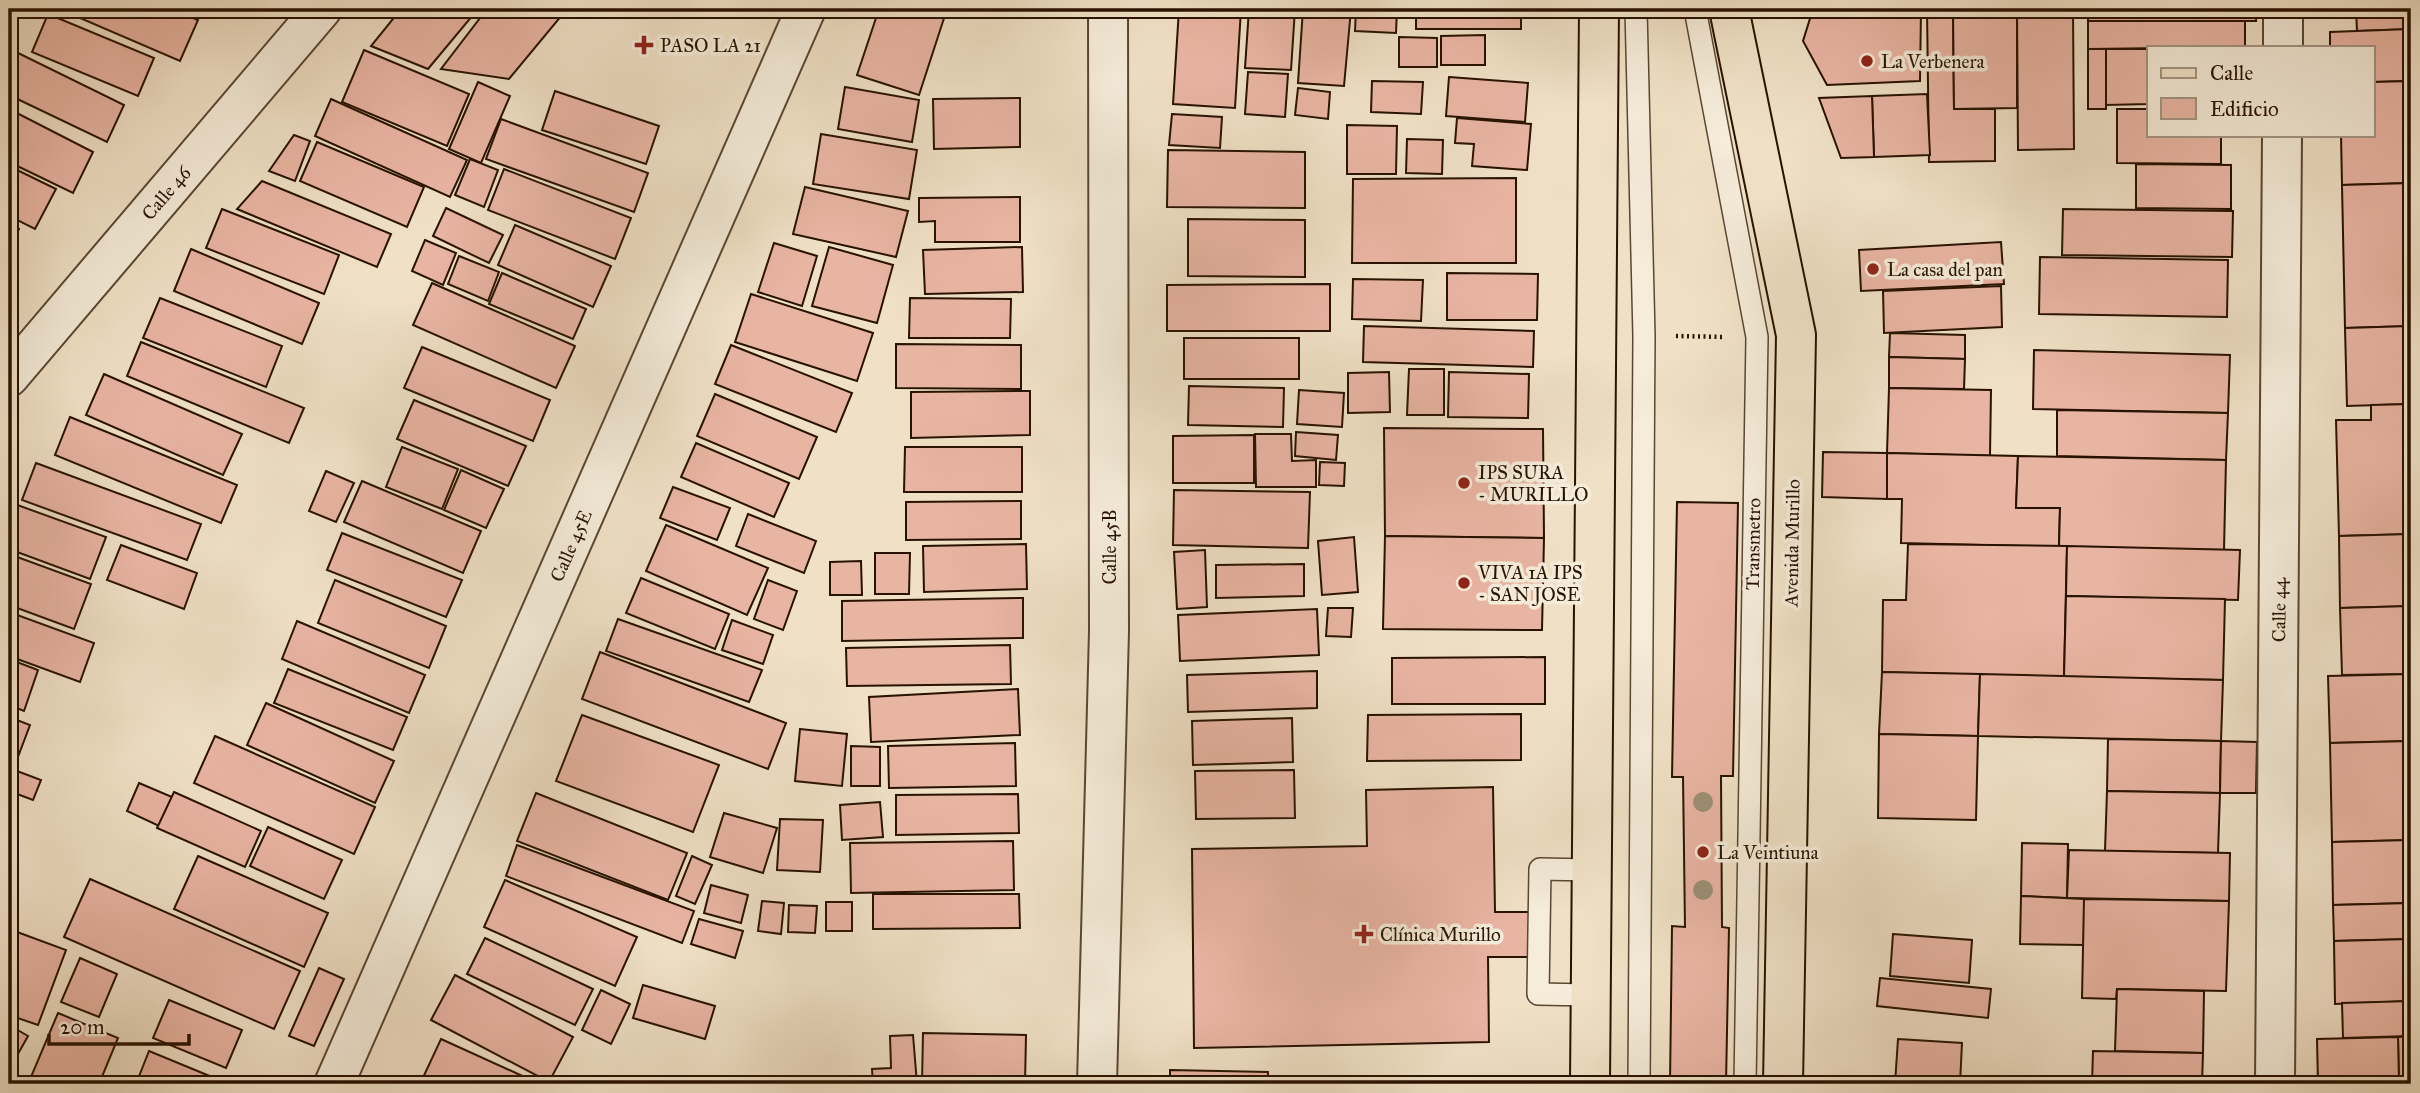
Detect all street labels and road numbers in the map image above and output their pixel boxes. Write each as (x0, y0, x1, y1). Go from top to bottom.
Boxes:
street label: Calle 46 (136, 160, 196, 224)
street label: Avenida Murillo (1779, 479, 1805, 608)
street label: Transmetro (1741, 497, 1765, 590)
street label: Calle 45E (545, 506, 596, 585)
street label: Calle 45B (1098, 509, 1121, 585)
street label: Calle 44 (2267, 577, 2290, 642)

